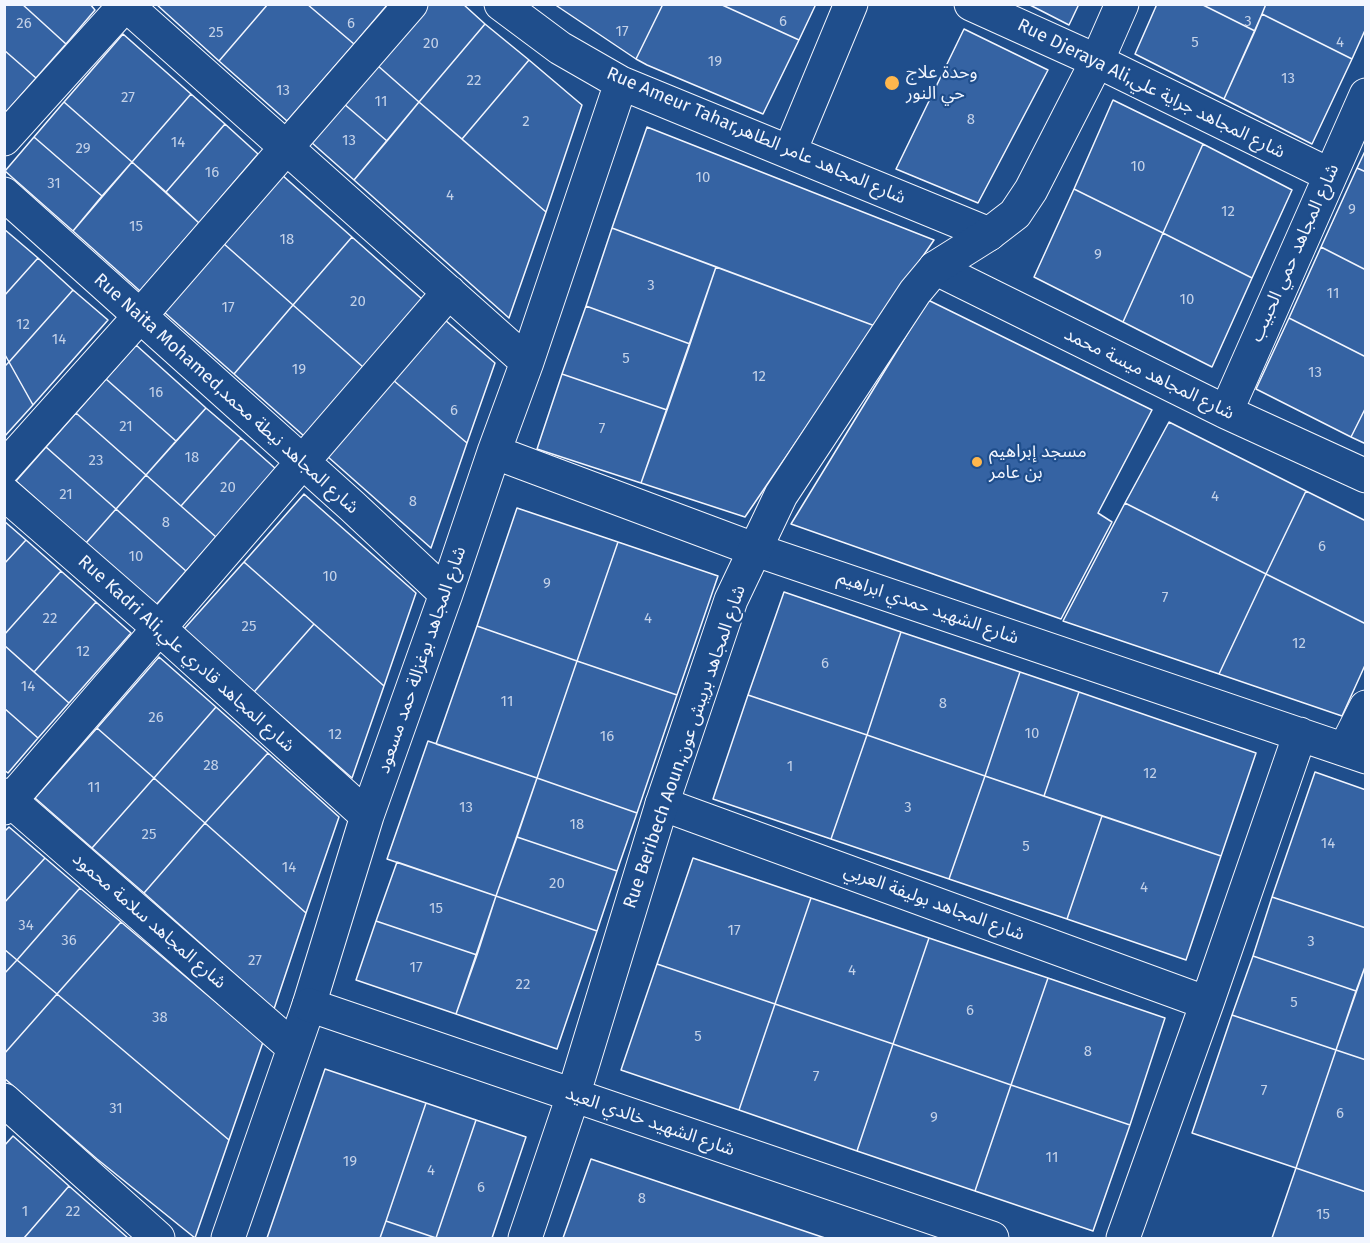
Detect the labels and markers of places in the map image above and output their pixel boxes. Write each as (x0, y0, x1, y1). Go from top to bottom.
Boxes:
place label: وحدة علاج حي النور (906, 62, 978, 104)
marker: وحدة علاج حي النور (883, 74, 901, 92)
place label: مسجد إبراهيم بن عامر (989, 441, 1087, 484)
marker: مسجد إبراهيم بن عامر (970, 455, 984, 469)

